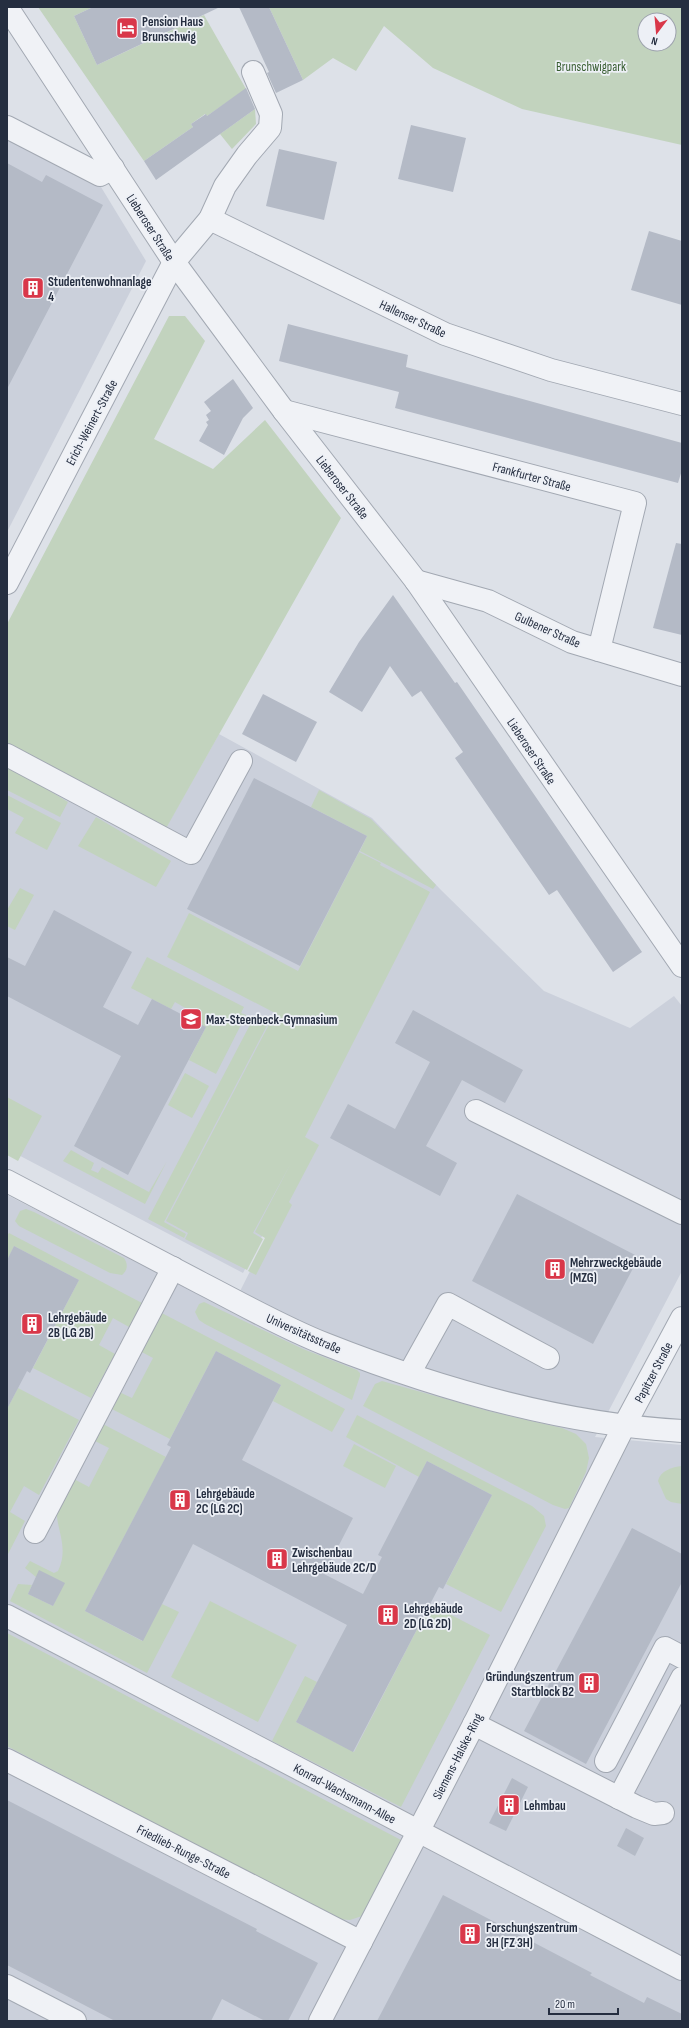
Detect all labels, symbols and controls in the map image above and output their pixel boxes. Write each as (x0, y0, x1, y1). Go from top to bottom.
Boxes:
north arrow (637, 12, 677, 52)
place label: Pension Haus Brunschwig (142, 14, 203, 45)
hotel icon: Pension Haus Brunschwig (114, 15, 140, 41)
text: N (650, 34, 659, 48)
park label: Brunschwigpark (556, 59, 626, 75)
street label: Lieberoser Straße (123, 191, 178, 264)
place label: Studentenwohnanlage 4 (48, 274, 152, 305)
building icon: Studentenwohnanlage 4 (20, 275, 46, 301)
street label: Hallenser Straße (377, 297, 448, 341)
street label: Erich-Weinert-Straße (63, 377, 121, 468)
street label: Lieberoser Straße (312, 453, 372, 523)
street label: Frankfurter Straße (491, 459, 573, 495)
street label: Gulbener Straße (512, 608, 583, 652)
street label: Lieberoser Straße (503, 715, 559, 788)
school or university icon: Max-Steenbeck-Gymnasium (178, 1006, 204, 1032)
place label: Max-Steenbeck-Gymnasium (206, 1012, 338, 1028)
place label: Mehrzweckgebäude (MZG) (570, 1255, 662, 1286)
building icon: Mehrzweckgebäude (MZG) (542, 1256, 568, 1282)
place label: Lehrgebäude 2B (LG 2B) (48, 1310, 107, 1341)
street label: Universitätsstraße (264, 1310, 344, 1358)
building icon: Lehrgebäude 2B (LG 2B) (19, 1311, 45, 1337)
street label: Papitzer Straße (631, 1339, 677, 1406)
place label: Lehrgebäude 2C (LG 2C) (196, 1486, 255, 1517)
building icon: Lehrgebäude 2C (LG 2C) (167, 1487, 193, 1513)
place label: Zwischenbau Lehrgebäude 2C/D (292, 1545, 377, 1576)
building icon: Zwischenbau Lehrgebäude 2C/D (264, 1546, 290, 1572)
place label: Lehrgebäude 2D (LG 2D) (404, 1601, 463, 1632)
building icon: Lehrgebäude 2D (LG 2D) (375, 1602, 401, 1628)
place label: Gründungszentrum Startblock B2 (485, 1669, 574, 1700)
building icon: Gründungszentrum Startblock B2 (576, 1670, 602, 1696)
street label: Siemens-Halske-Ring (429, 1711, 486, 1802)
street label: Konrad-Wachsmann-Allee (291, 1760, 398, 1828)
building icon: Lehmbau (496, 1792, 522, 1818)
place label: Lehmbau (524, 1798, 566, 1814)
street label: Friedlieb-Runge-Straße (134, 1821, 233, 1882)
place label: Forschungszentrum 3H (FZ 3H) (486, 1920, 578, 1951)
building icon: Forschungszentrum 3H (FZ 3H) (457, 1921, 483, 1947)
scale bar (549, 1990, 618, 2016)
text: 20 m (555, 1997, 575, 2012)

